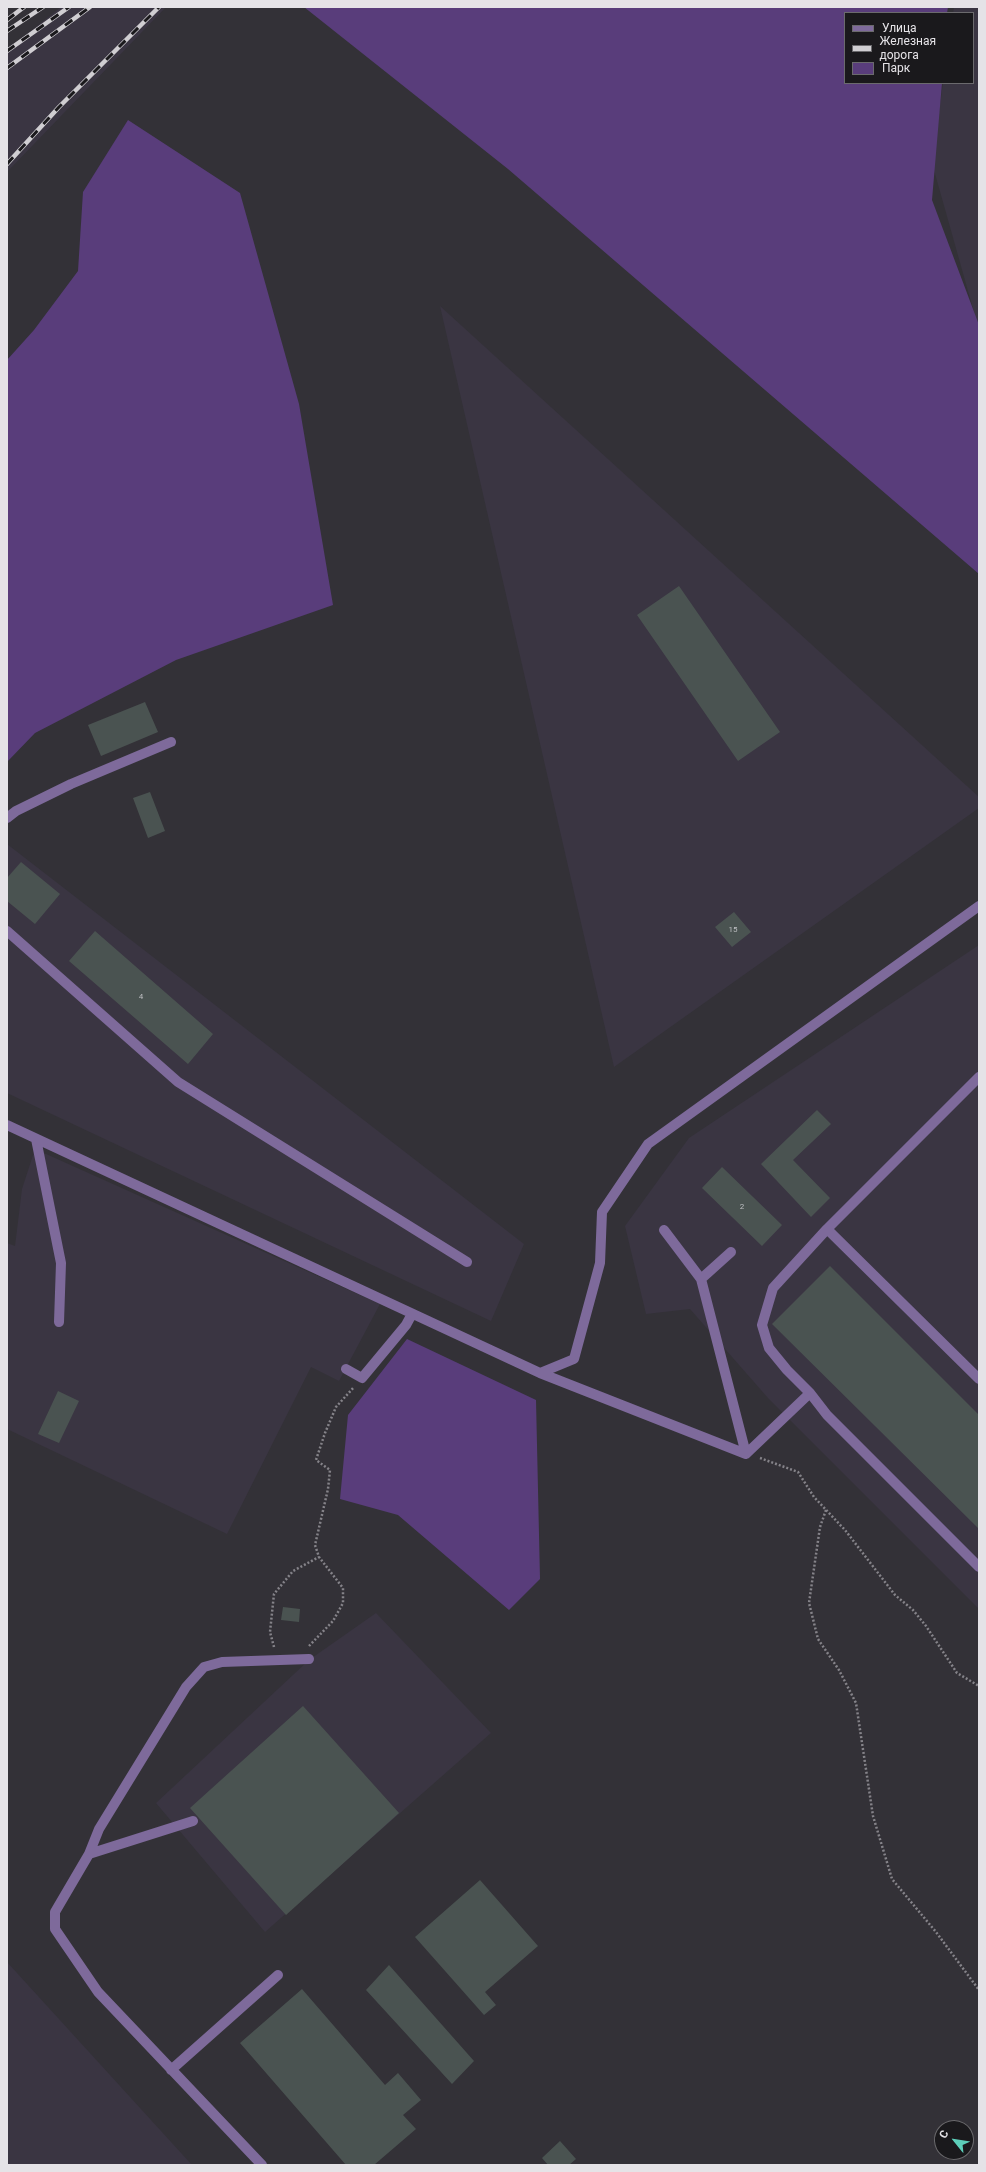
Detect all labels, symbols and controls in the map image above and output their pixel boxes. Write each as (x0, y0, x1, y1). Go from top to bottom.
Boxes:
legend (844, 12, 974, 84)
text: Улица (882, 21, 917, 35)
text: Железная дорога (880, 34, 936, 62)
text: Парк (882, 61, 910, 75)
house number: 15 (729, 925, 737, 935)
house number: 4 (139, 992, 143, 1002)
house number: 2 (740, 1202, 744, 1212)
north arrow (934, 2120, 974, 2160)
text: С (937, 2128, 951, 2141)

